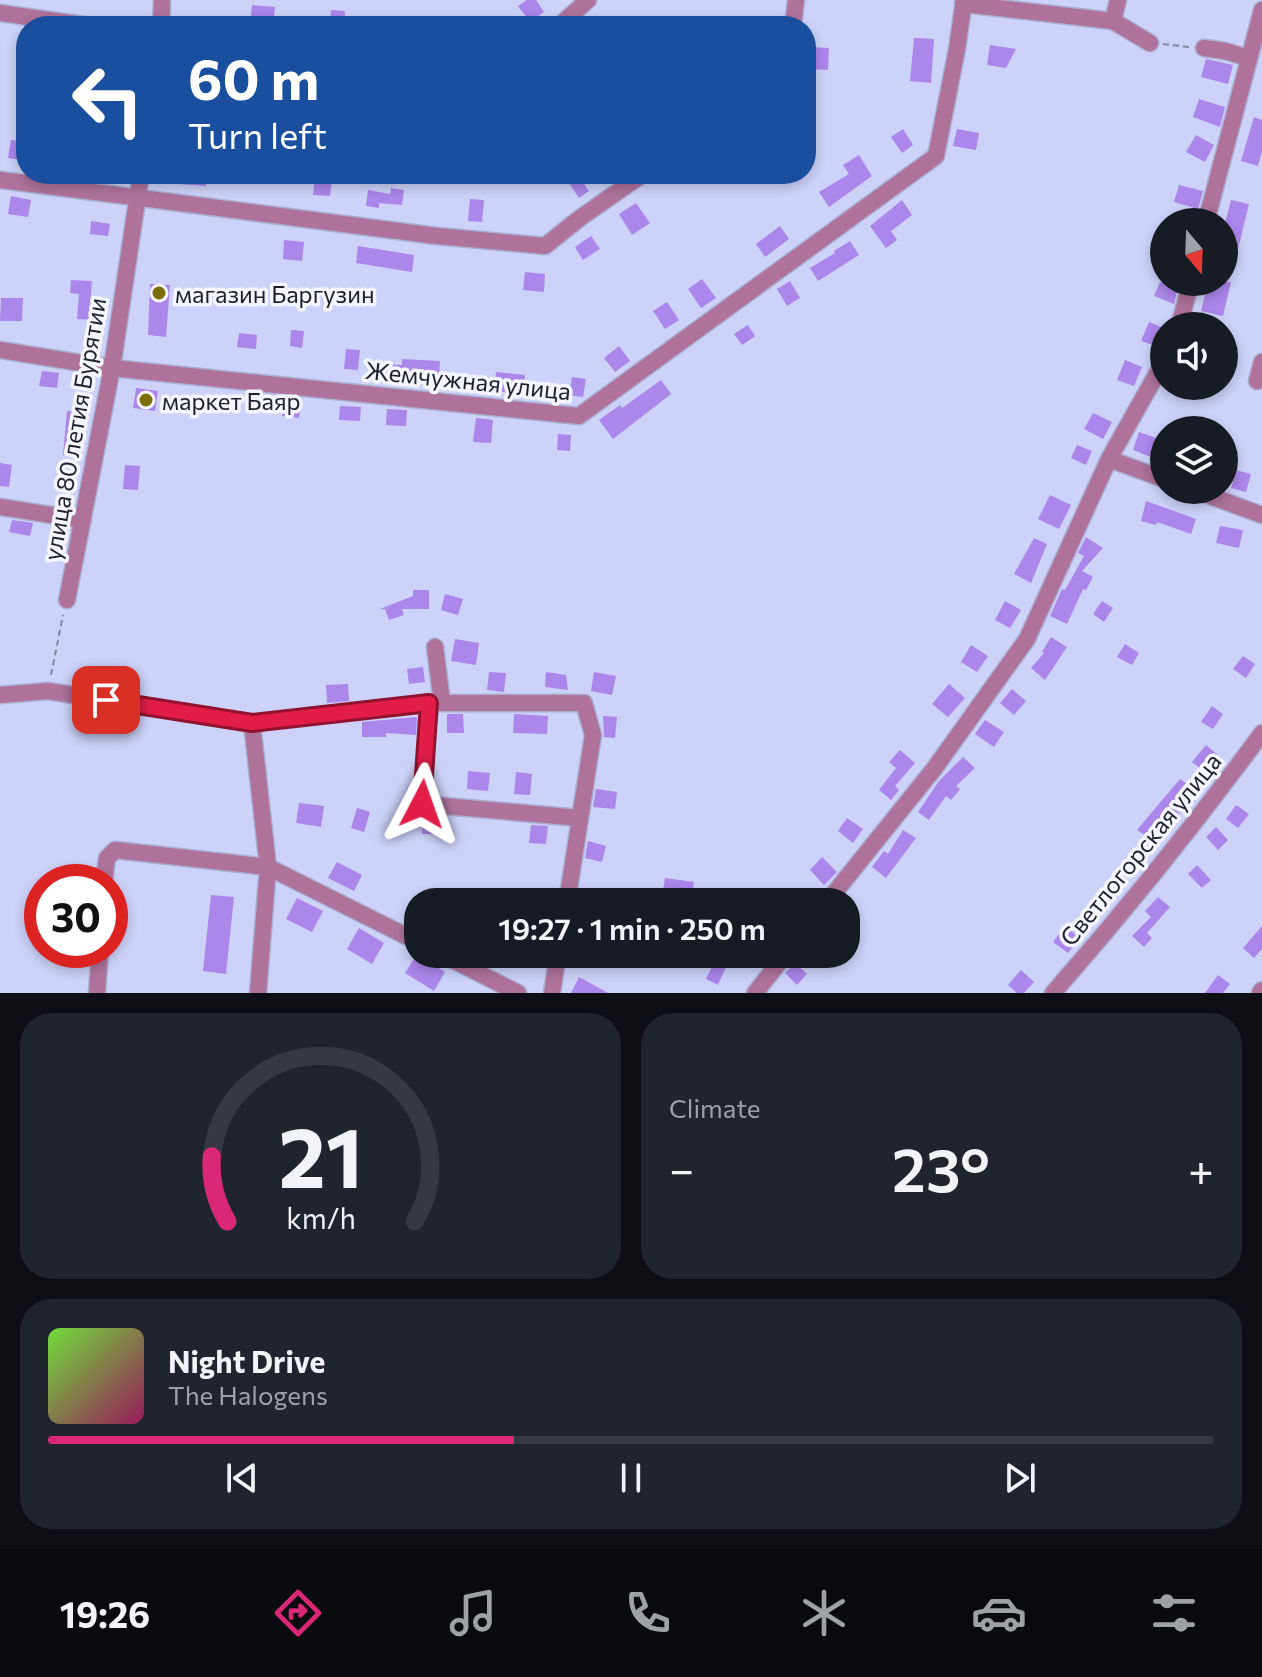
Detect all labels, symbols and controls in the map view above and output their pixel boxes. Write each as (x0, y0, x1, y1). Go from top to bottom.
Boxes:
text: 60 m (188, 43, 319, 112)
icon: left (56, 48, 160, 152)
text: Turn left (188, 112, 327, 156)
north arrow (1150, 208, 1238, 296)
map controls (1150, 208, 1238, 504)
place label: магазин Баргузин (175, 279, 375, 308)
marker: магазин Баргузин (150, 284, 168, 302)
street label: улица 80 летия Бурятии (37, 295, 111, 563)
button: sound (1150, 312, 1238, 400)
street label: Жемчужная улица (364, 355, 572, 405)
place label: маркет Баяр (162, 386, 301, 415)
marker: маркет Баяр (137, 391, 155, 409)
button: layers (1150, 416, 1238, 504)
pin (72, 666, 140, 734)
icon: arrive (84, 678, 128, 722)
street label: Светлогорская улица (1053, 747, 1227, 951)
position arrow (380, 762, 464, 846)
speed limit sign: 30 (24, 864, 128, 968)
text: 19:27 · 1 min · 250 m (498, 909, 766, 946)
text: Climate (669, 1092, 761, 1123)
text: 21 (278, 1103, 363, 1205)
text: 23° (892, 1131, 990, 1204)
text: − (669, 1141, 694, 1195)
text: + (1188, 1141, 1214, 1195)
text: km/h (286, 1200, 355, 1235)
text: Night Drive (168, 1342, 325, 1379)
text: The Halogens (168, 1379, 328, 1410)
icon: previous (220, 1456, 264, 1500)
icon: pause (609, 1456, 653, 1500)
icon: next (998, 1456, 1042, 1500)
icon: directions (270, 1585, 326, 1641)
icon: music (445, 1585, 501, 1641)
icon: phone (620, 1585, 676, 1641)
icon: climate (796, 1585, 852, 1641)
icon: car (971, 1585, 1027, 1641)
icon: filters (1146, 1585, 1202, 1641)
text: 19:26 (60, 1591, 150, 1635)

